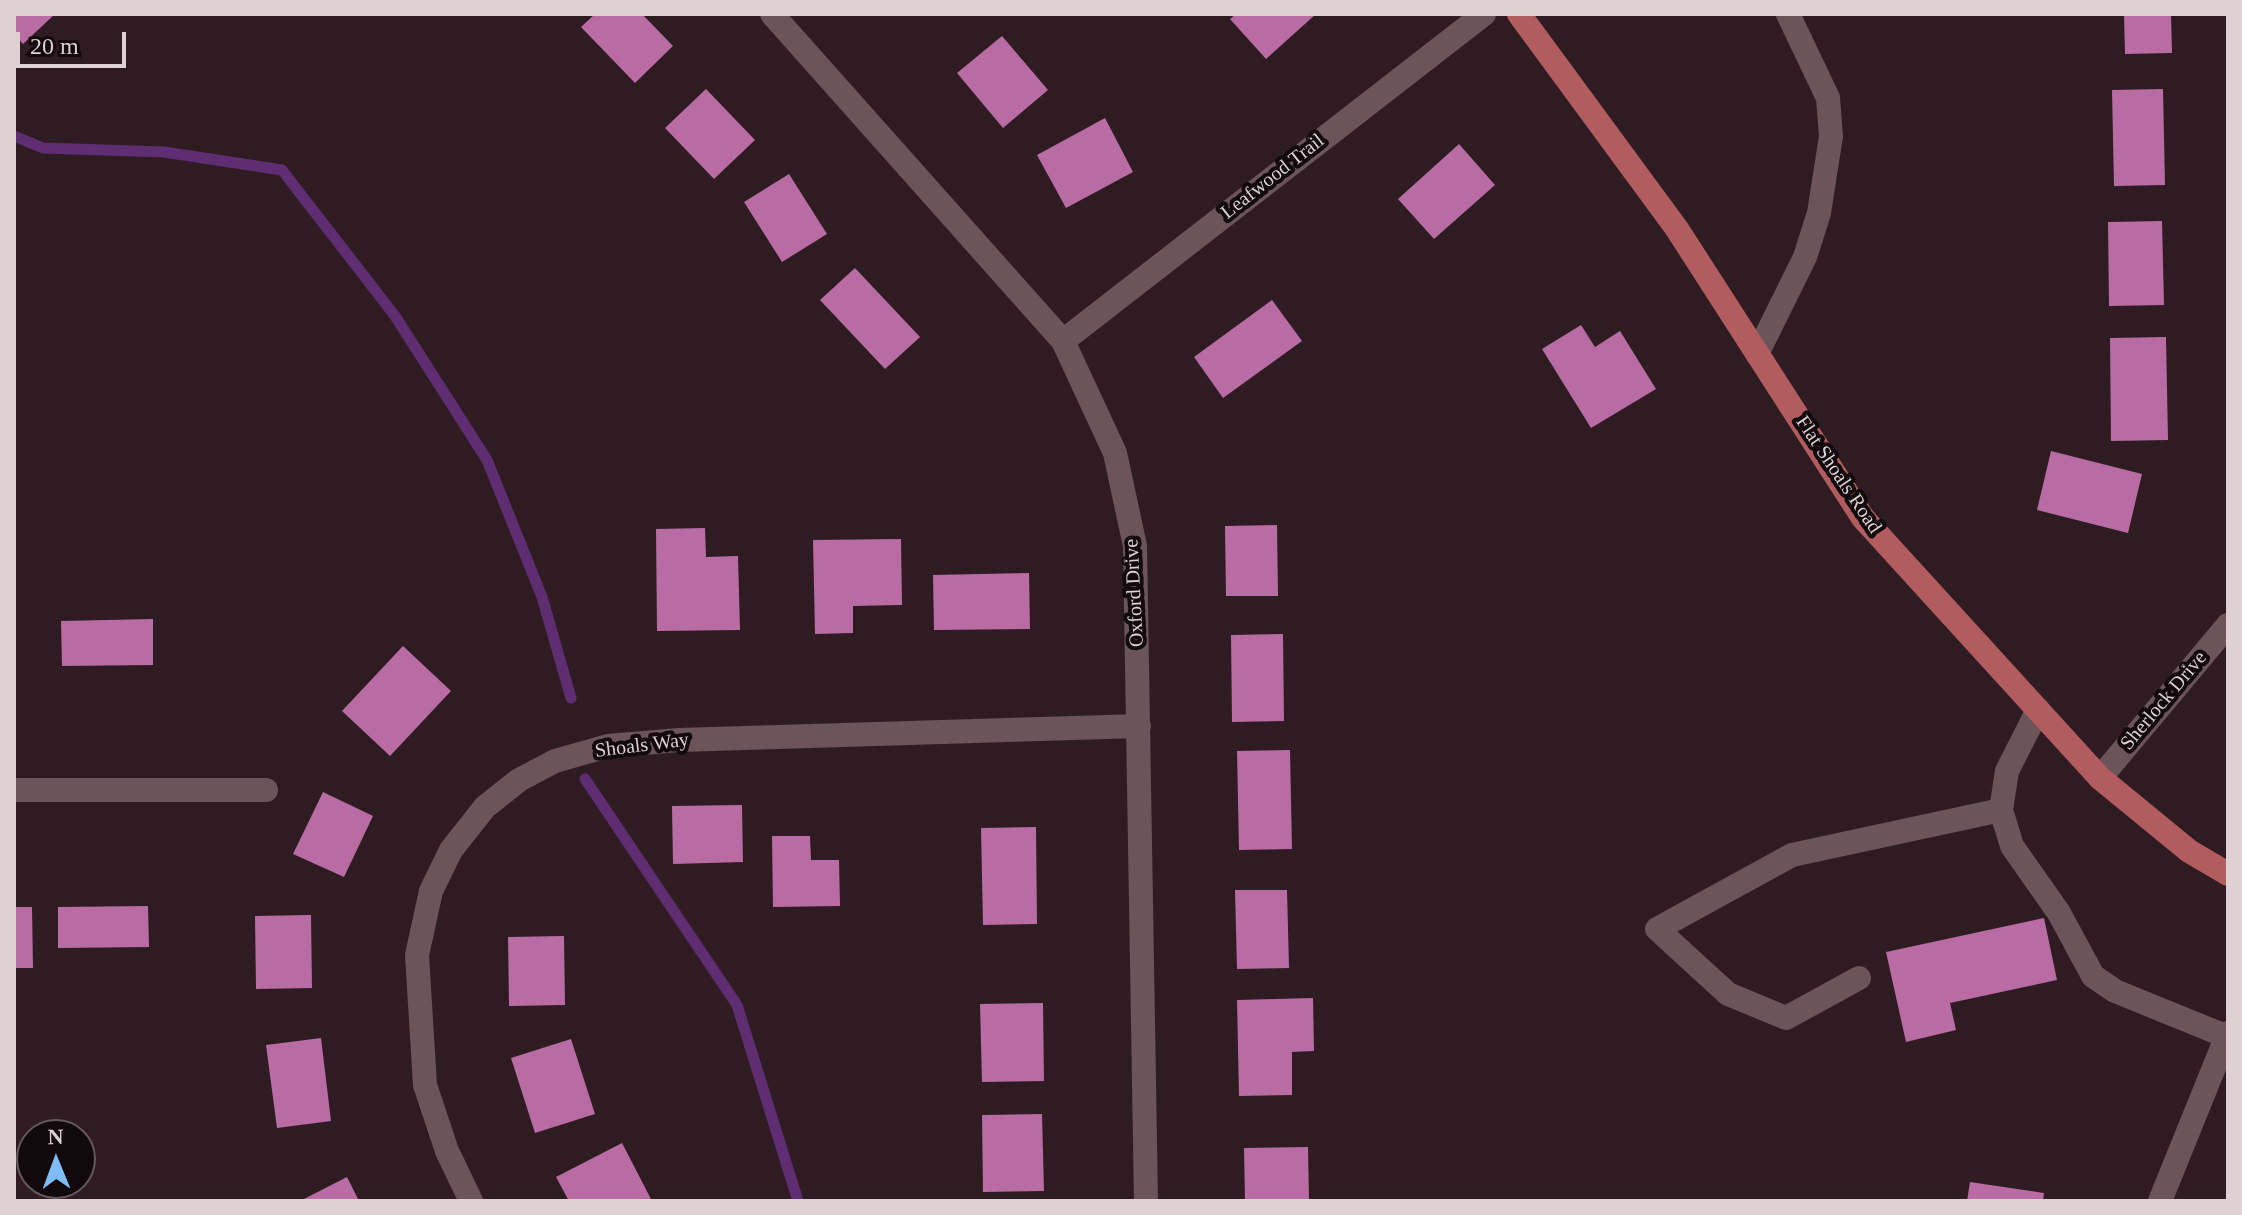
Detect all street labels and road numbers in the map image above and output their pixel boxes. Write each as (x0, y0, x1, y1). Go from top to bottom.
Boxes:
street label: Leafwood Trail (1217, 129, 1329, 225)
street label: Flat Shoals Road (1790, 412, 1886, 538)
street label: Oxford Drive (1120, 538, 1150, 648)
street label: Sherlock Drive (2116, 647, 2212, 755)
street label: Shoals Way (594, 728, 690, 764)

